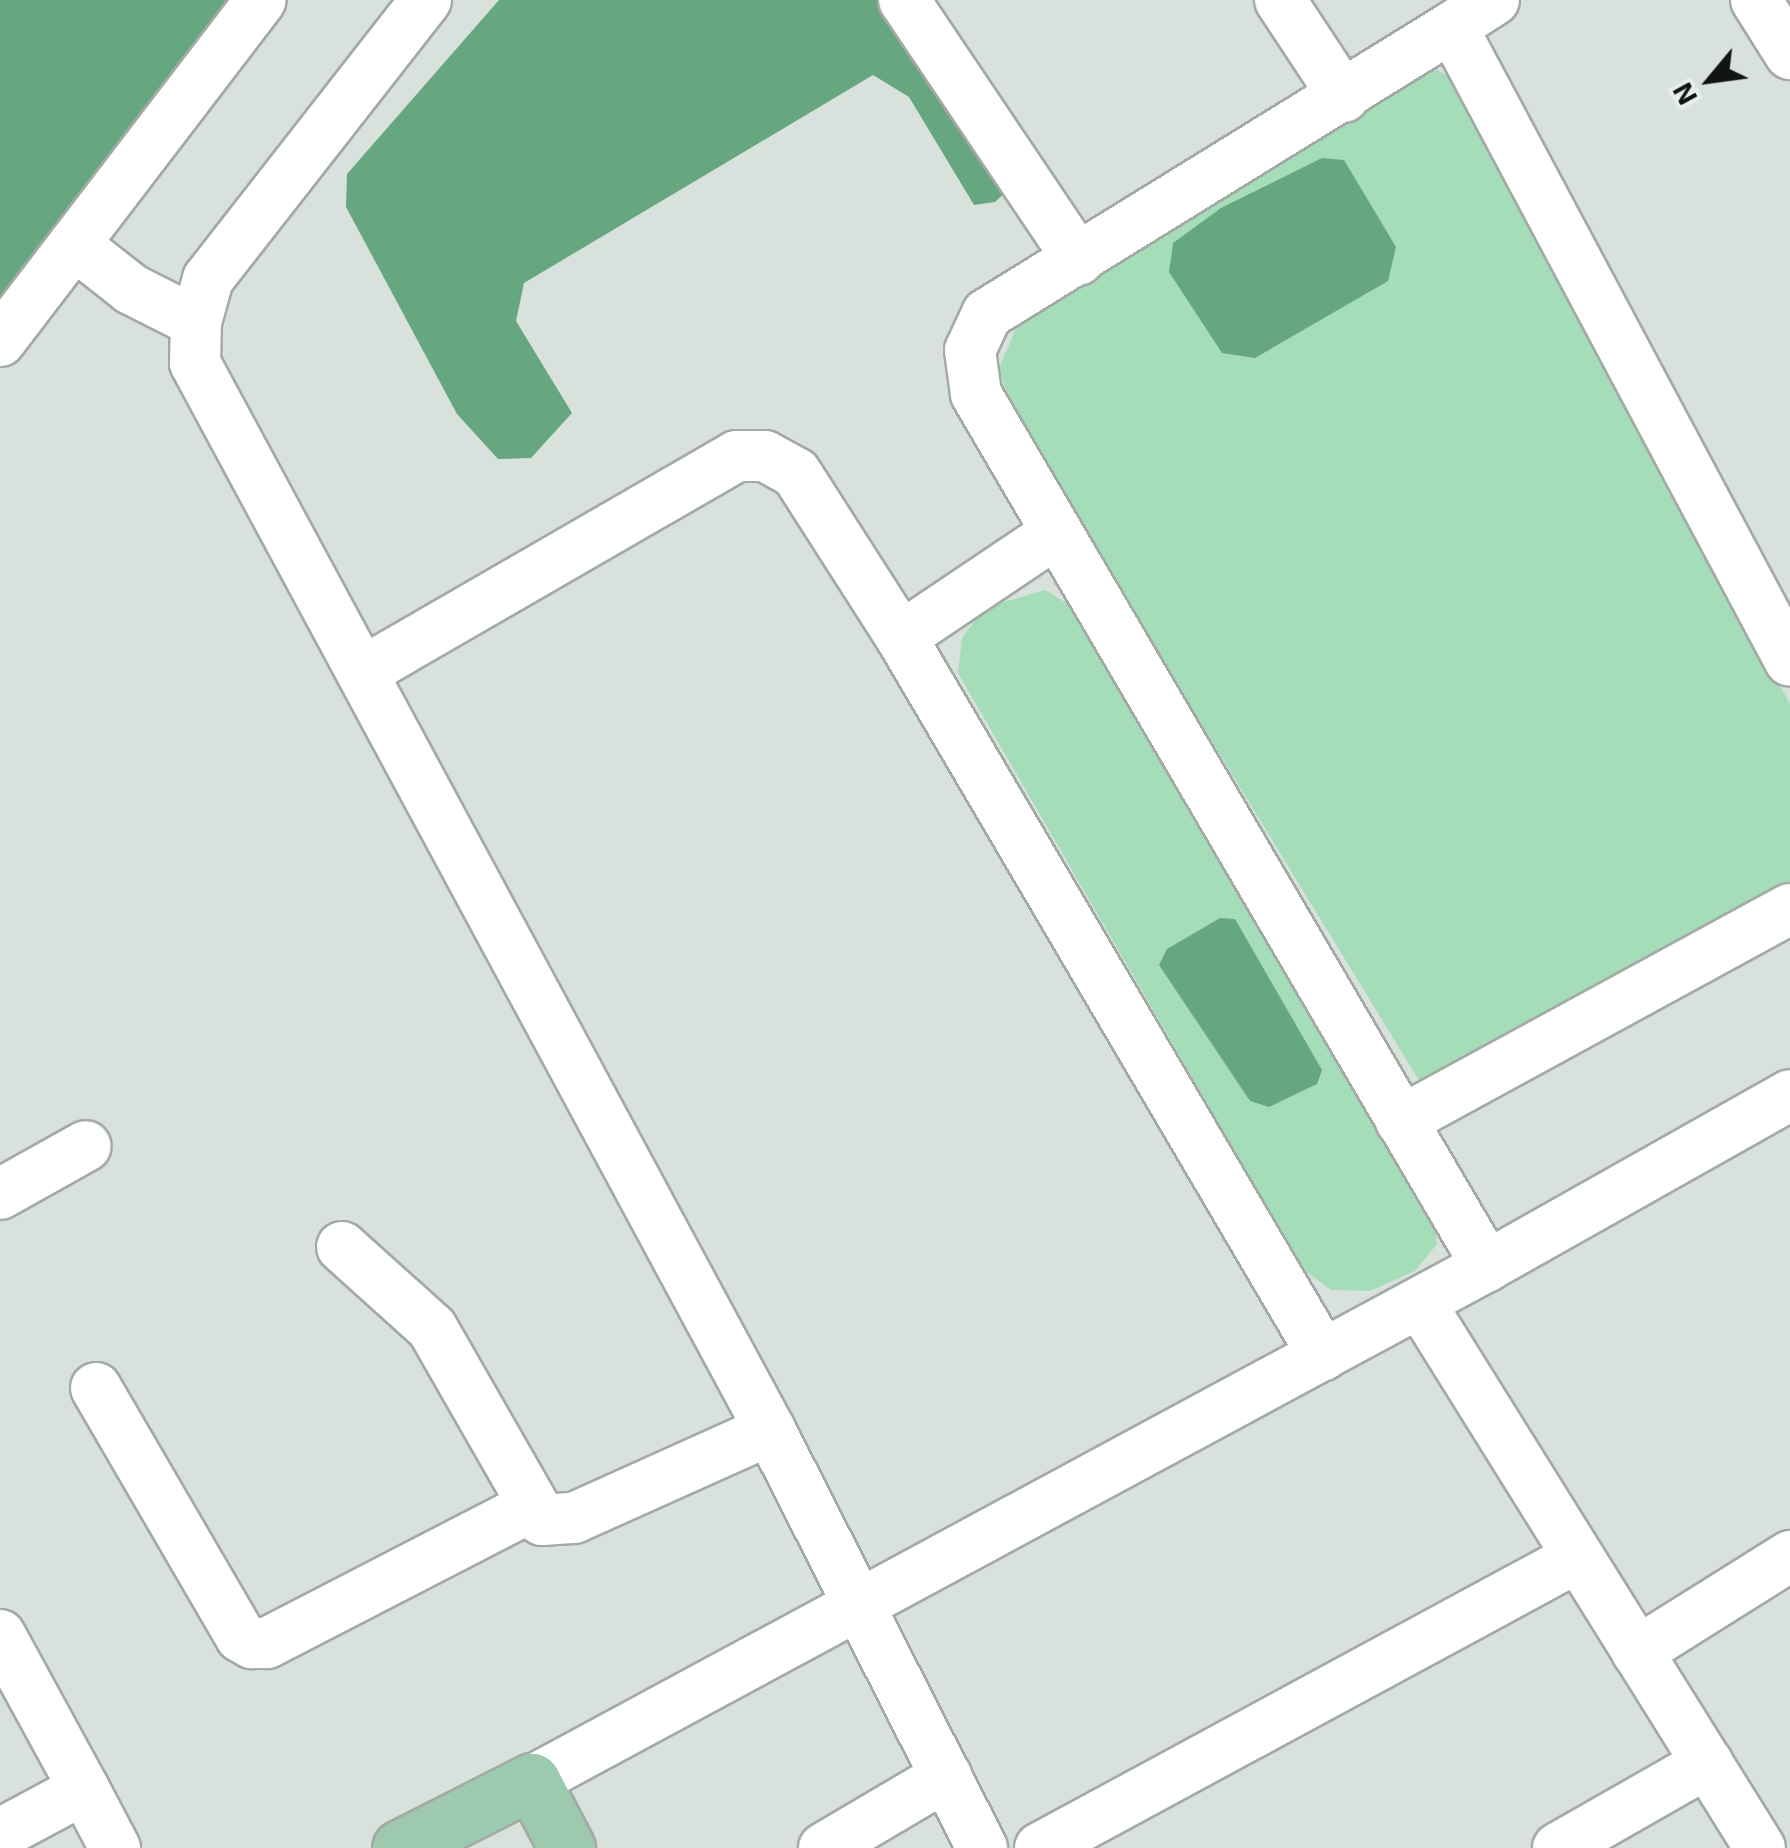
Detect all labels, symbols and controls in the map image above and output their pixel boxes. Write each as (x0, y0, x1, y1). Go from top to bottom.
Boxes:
north arrow (1660, 30, 1760, 130)
text: N (1664, 77, 1704, 112)

